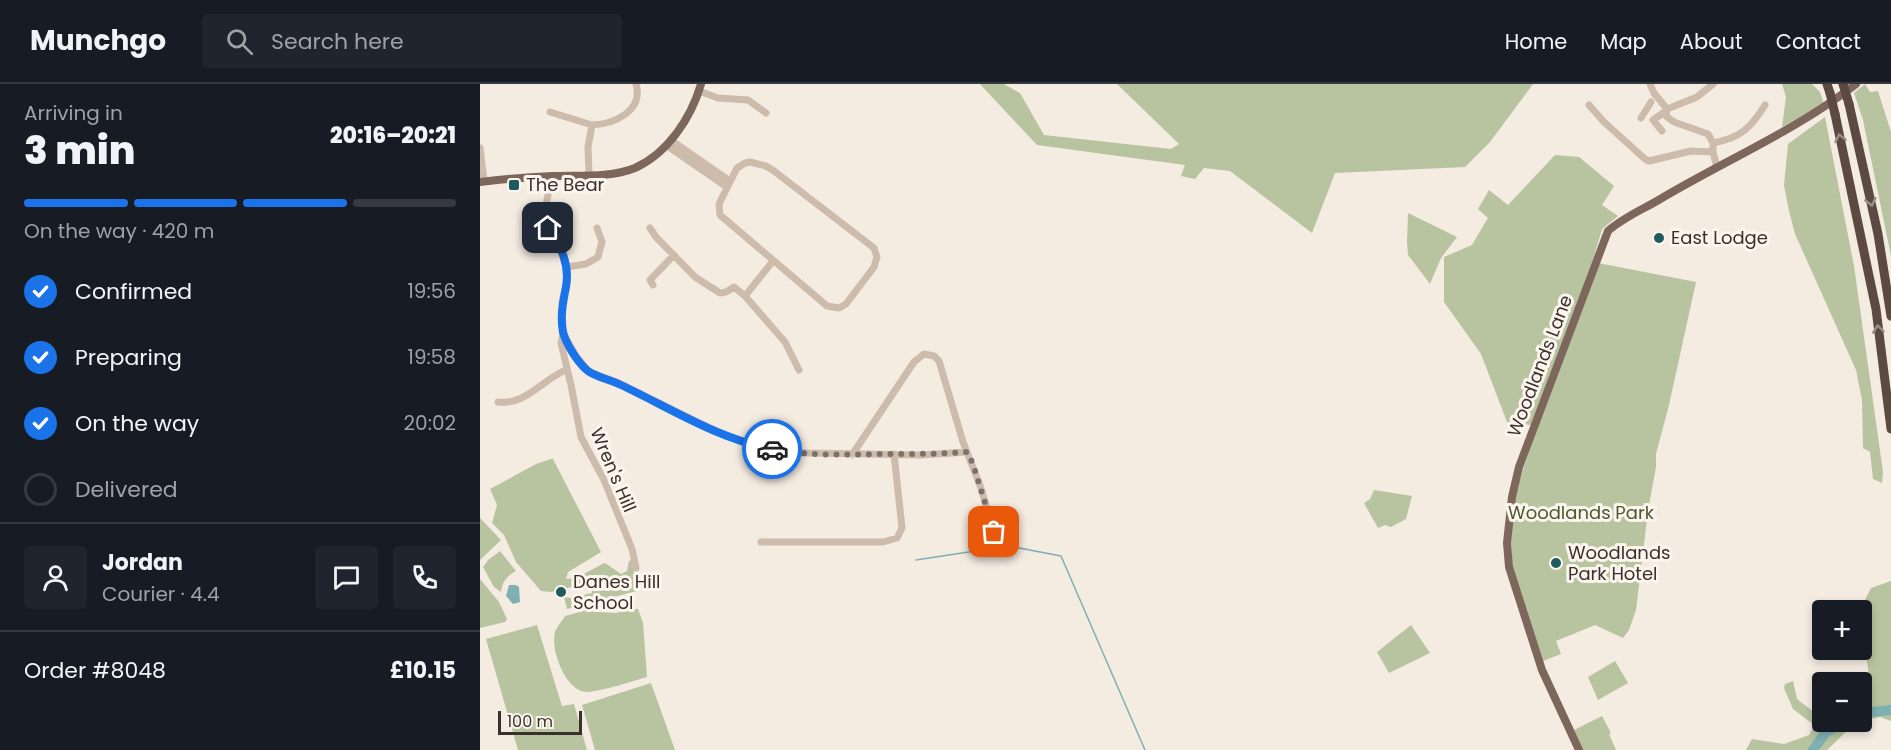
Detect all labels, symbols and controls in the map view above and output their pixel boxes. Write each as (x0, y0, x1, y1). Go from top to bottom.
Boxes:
search box (202, 14, 622, 68)
text: Munchgo (30, 21, 166, 60)
icon: search (223, 25, 256, 58)
text: Search here (271, 26, 404, 57)
text: Home (1505, 27, 1567, 56)
text: Map (1600, 27, 1647, 56)
text: About (1680, 27, 1743, 56)
text: Contact (1776, 27, 1861, 56)
text: Arriving in (24, 99, 123, 127)
text: 20:16–20:21 (330, 120, 456, 151)
text: 3 min (24, 123, 136, 178)
one-way arrow (1835, 133, 1848, 143)
place label: The Bear (526, 172, 605, 197)
marker: The Bear (507, 178, 521, 192)
one-way arrow (1863, 196, 1876, 206)
pin (522, 202, 573, 253)
icon: home (531, 211, 564, 244)
text: On the way · 420 m (24, 217, 214, 245)
place label: East Lodge (1671, 225, 1768, 250)
marker: East Lodge (1652, 231, 1666, 245)
icon: check (24, 275, 57, 308)
text: Confirmed (75, 276, 192, 307)
text: 19:56 (407, 277, 456, 305)
street label: Woodlands Lane (1501, 291, 1578, 440)
one-way arrow (1873, 324, 1885, 334)
icon: check (24, 341, 57, 374)
text: Preparing (75, 342, 182, 373)
text: 19:58 (408, 343, 456, 371)
icon: check (24, 407, 57, 440)
text: On the way (75, 408, 199, 439)
text: 20:02 (404, 409, 456, 437)
courier (742, 419, 802, 479)
street label: Wren's Hill (584, 424, 643, 516)
icon: car (756, 433, 789, 466)
text: Delivered (75, 474, 178, 505)
park label: Woodlands Park (1508, 500, 1655, 525)
pin (968, 506, 1019, 557)
icon: bag (977, 515, 1010, 548)
place label: Woodlands Park Hotel (1568, 540, 1670, 586)
button: person (24, 546, 87, 609)
button: chat (315, 546, 378, 609)
button: phone (393, 546, 456, 609)
text: Jordan (102, 547, 183, 578)
marker: Woodlands Park Hotel (1549, 556, 1563, 570)
place label: Danes Hill School (573, 569, 661, 615)
text: Courier · 4.4 (102, 580, 220, 608)
marker: Danes Hill School (554, 585, 568, 599)
map controls (1812, 600, 1872, 732)
button: + (1812, 600, 1872, 660)
text: Order #8048 (24, 655, 166, 686)
text: £10.15 (390, 655, 456, 686)
button: − (1812, 672, 1872, 732)
scale bar (498, 708, 582, 736)
text: 100 m (507, 710, 553, 733)

